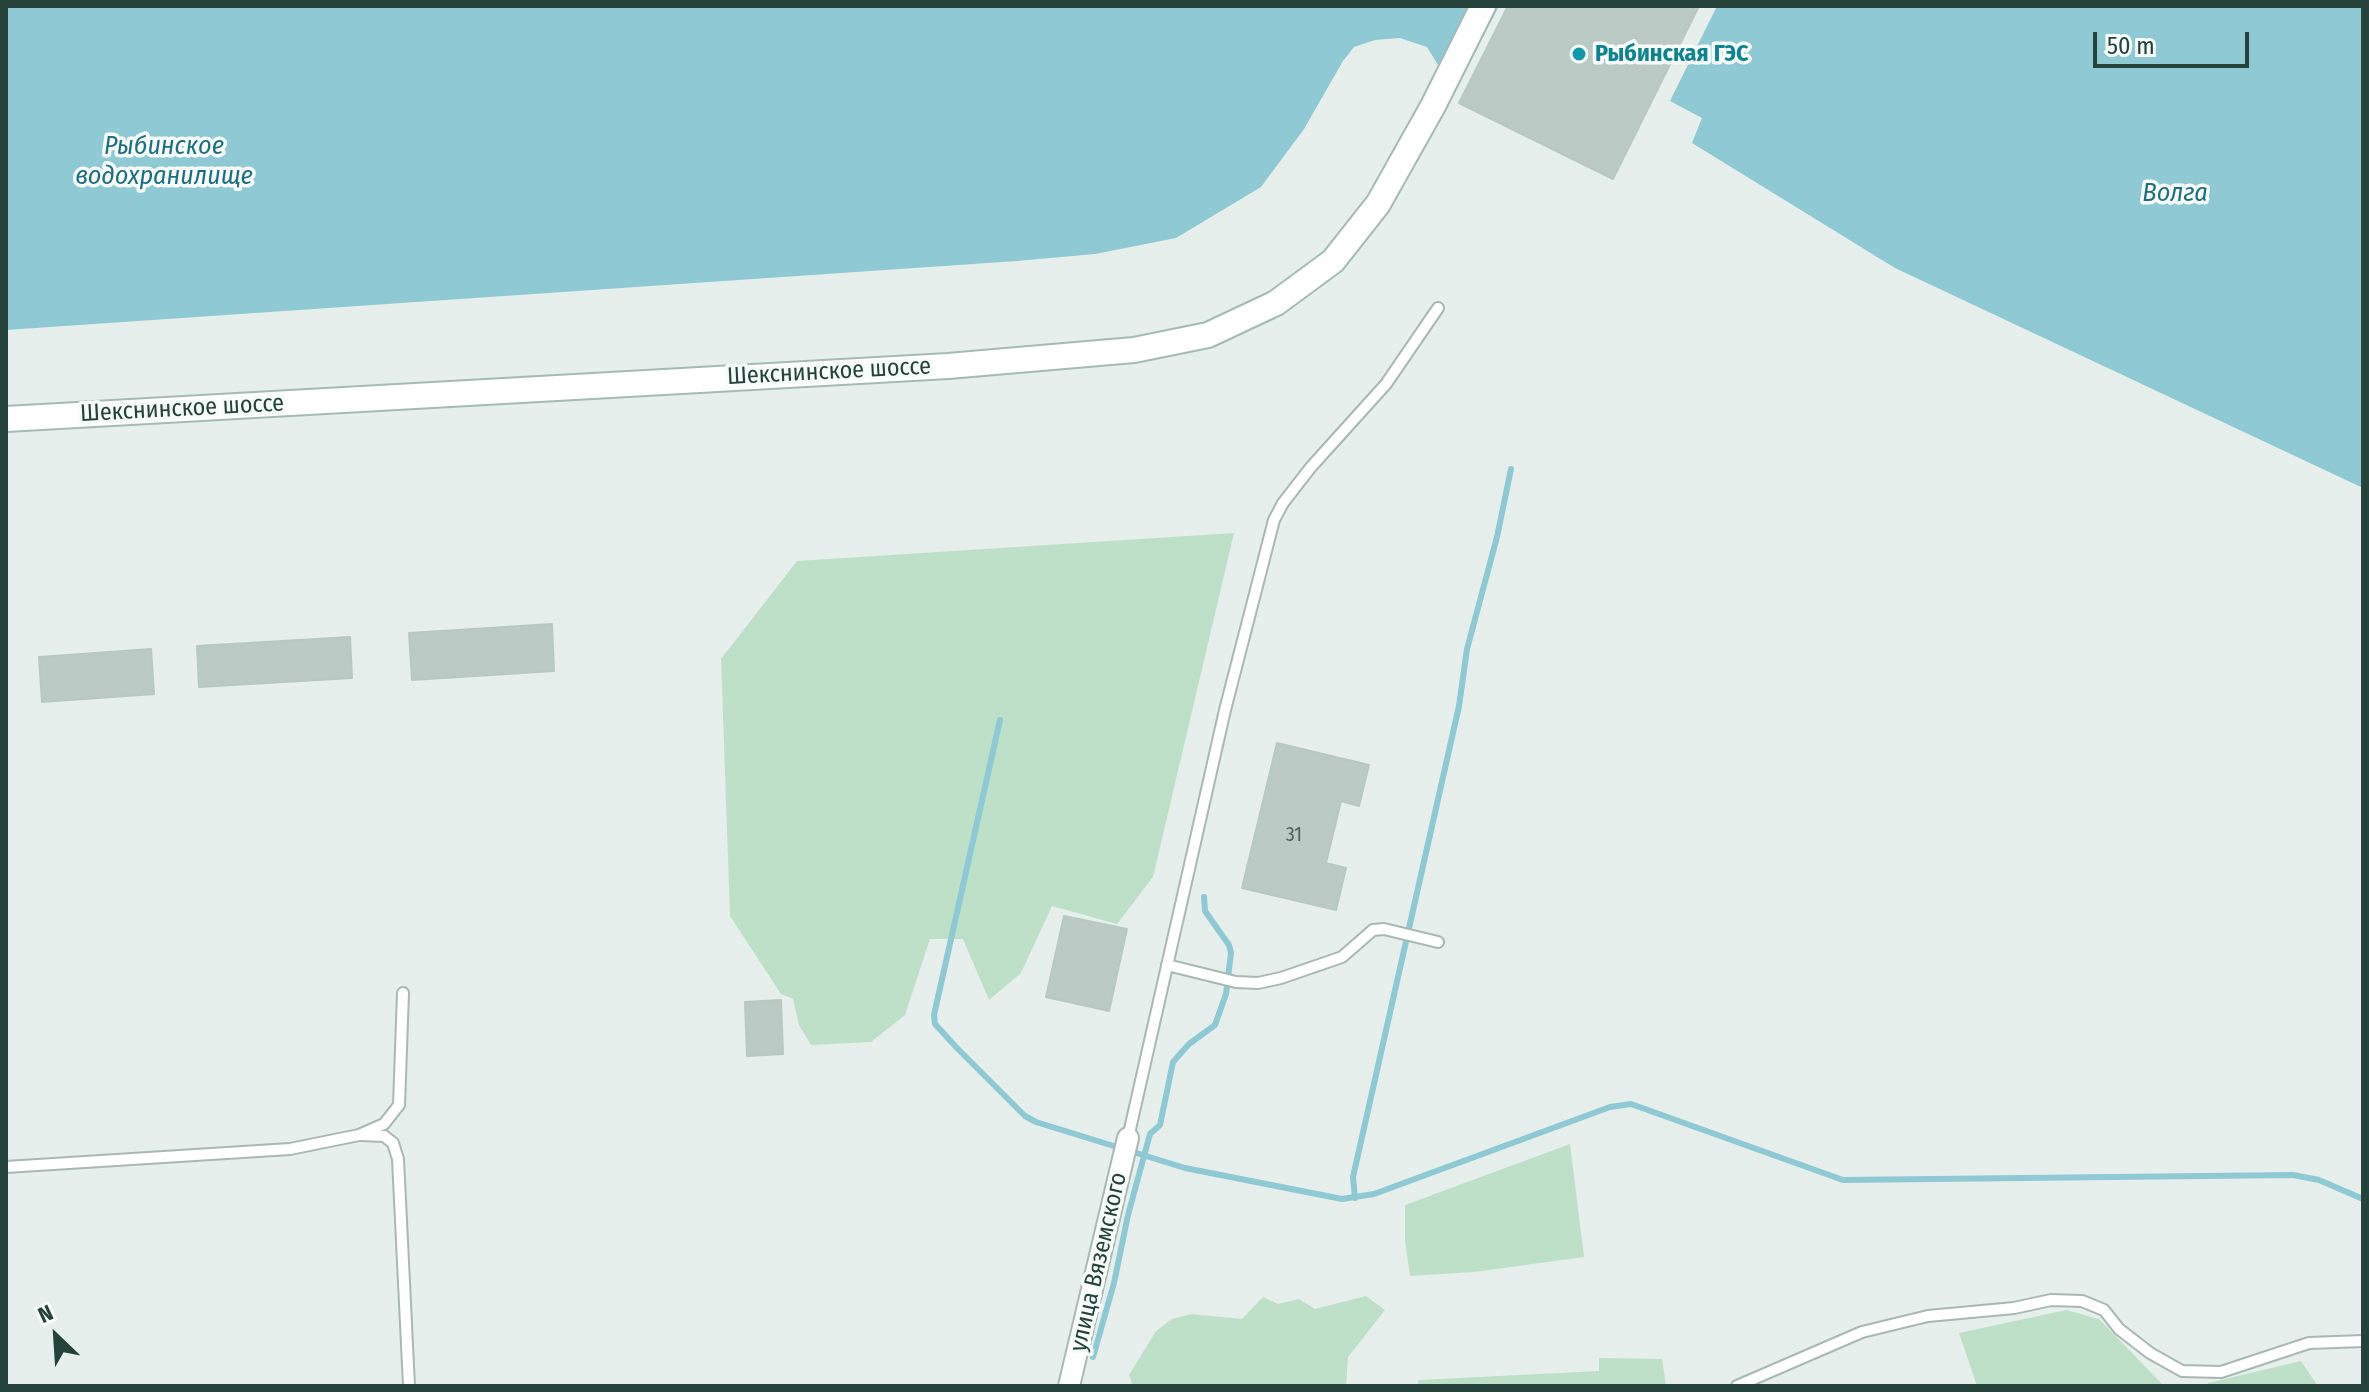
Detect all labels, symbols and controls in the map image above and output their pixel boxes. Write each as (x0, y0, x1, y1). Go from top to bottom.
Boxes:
scale bar (2097, 16, 2253, 66)
text: 50 m (2107, 32, 2155, 60)
place label: Рыбинская ГЭС (1595, 40, 1749, 68)
marker: Рыбинская ГЭС (1570, 45, 1588, 63)
water label: Рыбинское водохранилище (75, 131, 253, 192)
water label: Волга (2142, 178, 2208, 210)
street label: Шекснинское шоссе (726, 352, 932, 392)
street label: Шекснинское шоссе (79, 389, 285, 429)
house number: 31 (1286, 823, 1302, 847)
street label: улица Вяземского (1064, 1170, 1134, 1354)
north arrow (16, 1296, 96, 1376)
text: N (34, 1299, 57, 1329)

